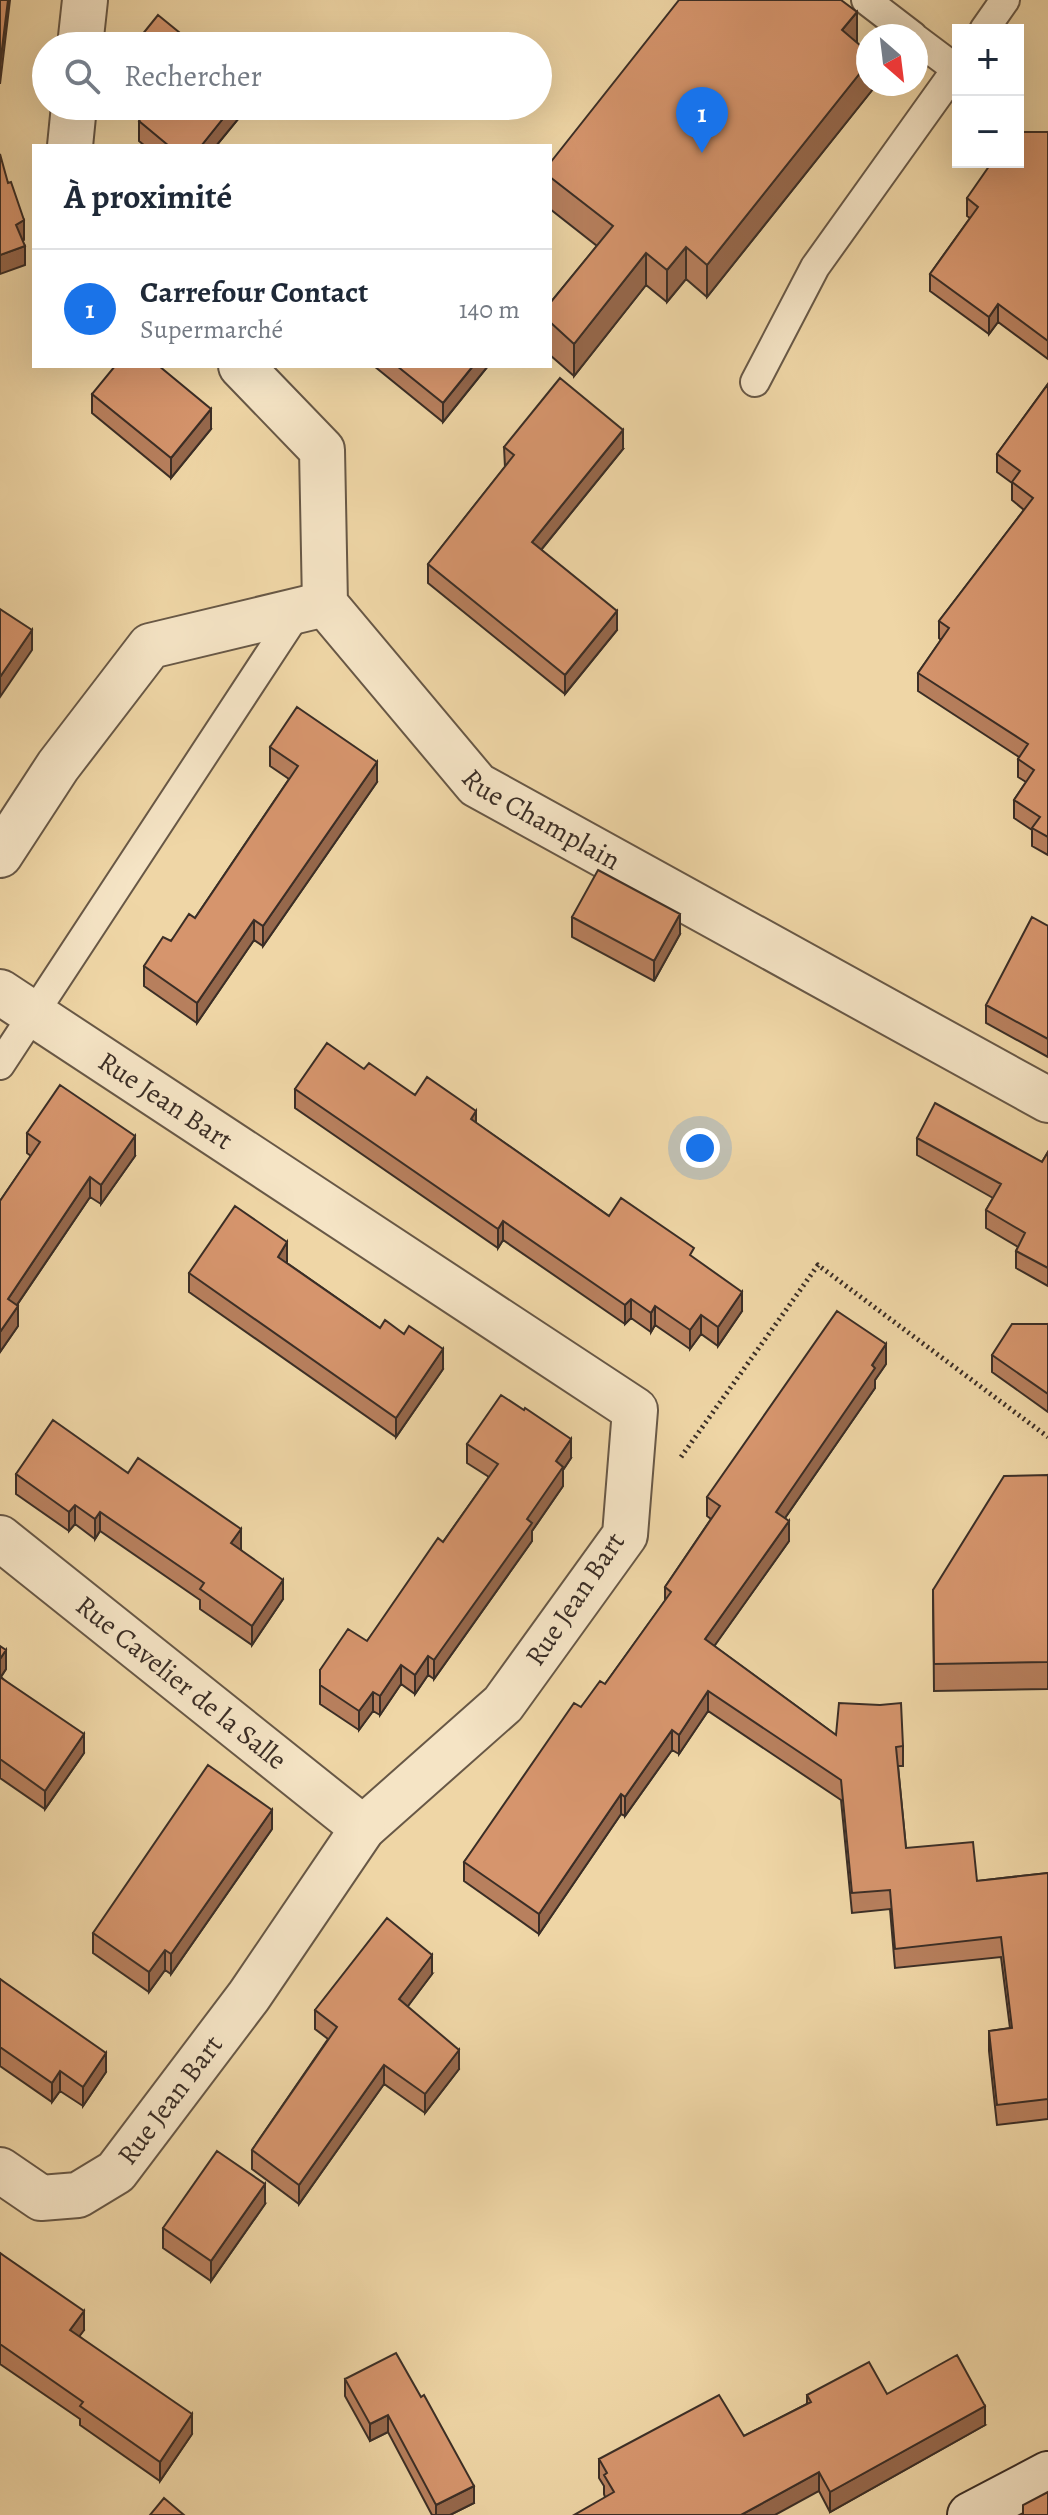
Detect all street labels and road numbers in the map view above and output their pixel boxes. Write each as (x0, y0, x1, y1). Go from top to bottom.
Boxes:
street label: Rue Champlain (453, 761, 627, 879)
street label: Rue Jean Bart (91, 1043, 240, 1159)
street label: Rue Jean Bart (516, 1525, 634, 1673)
street label: Rue Cavelier de la Salle (68, 1587, 295, 1779)
street label: Rue Jean Bart (109, 2027, 231, 2173)

